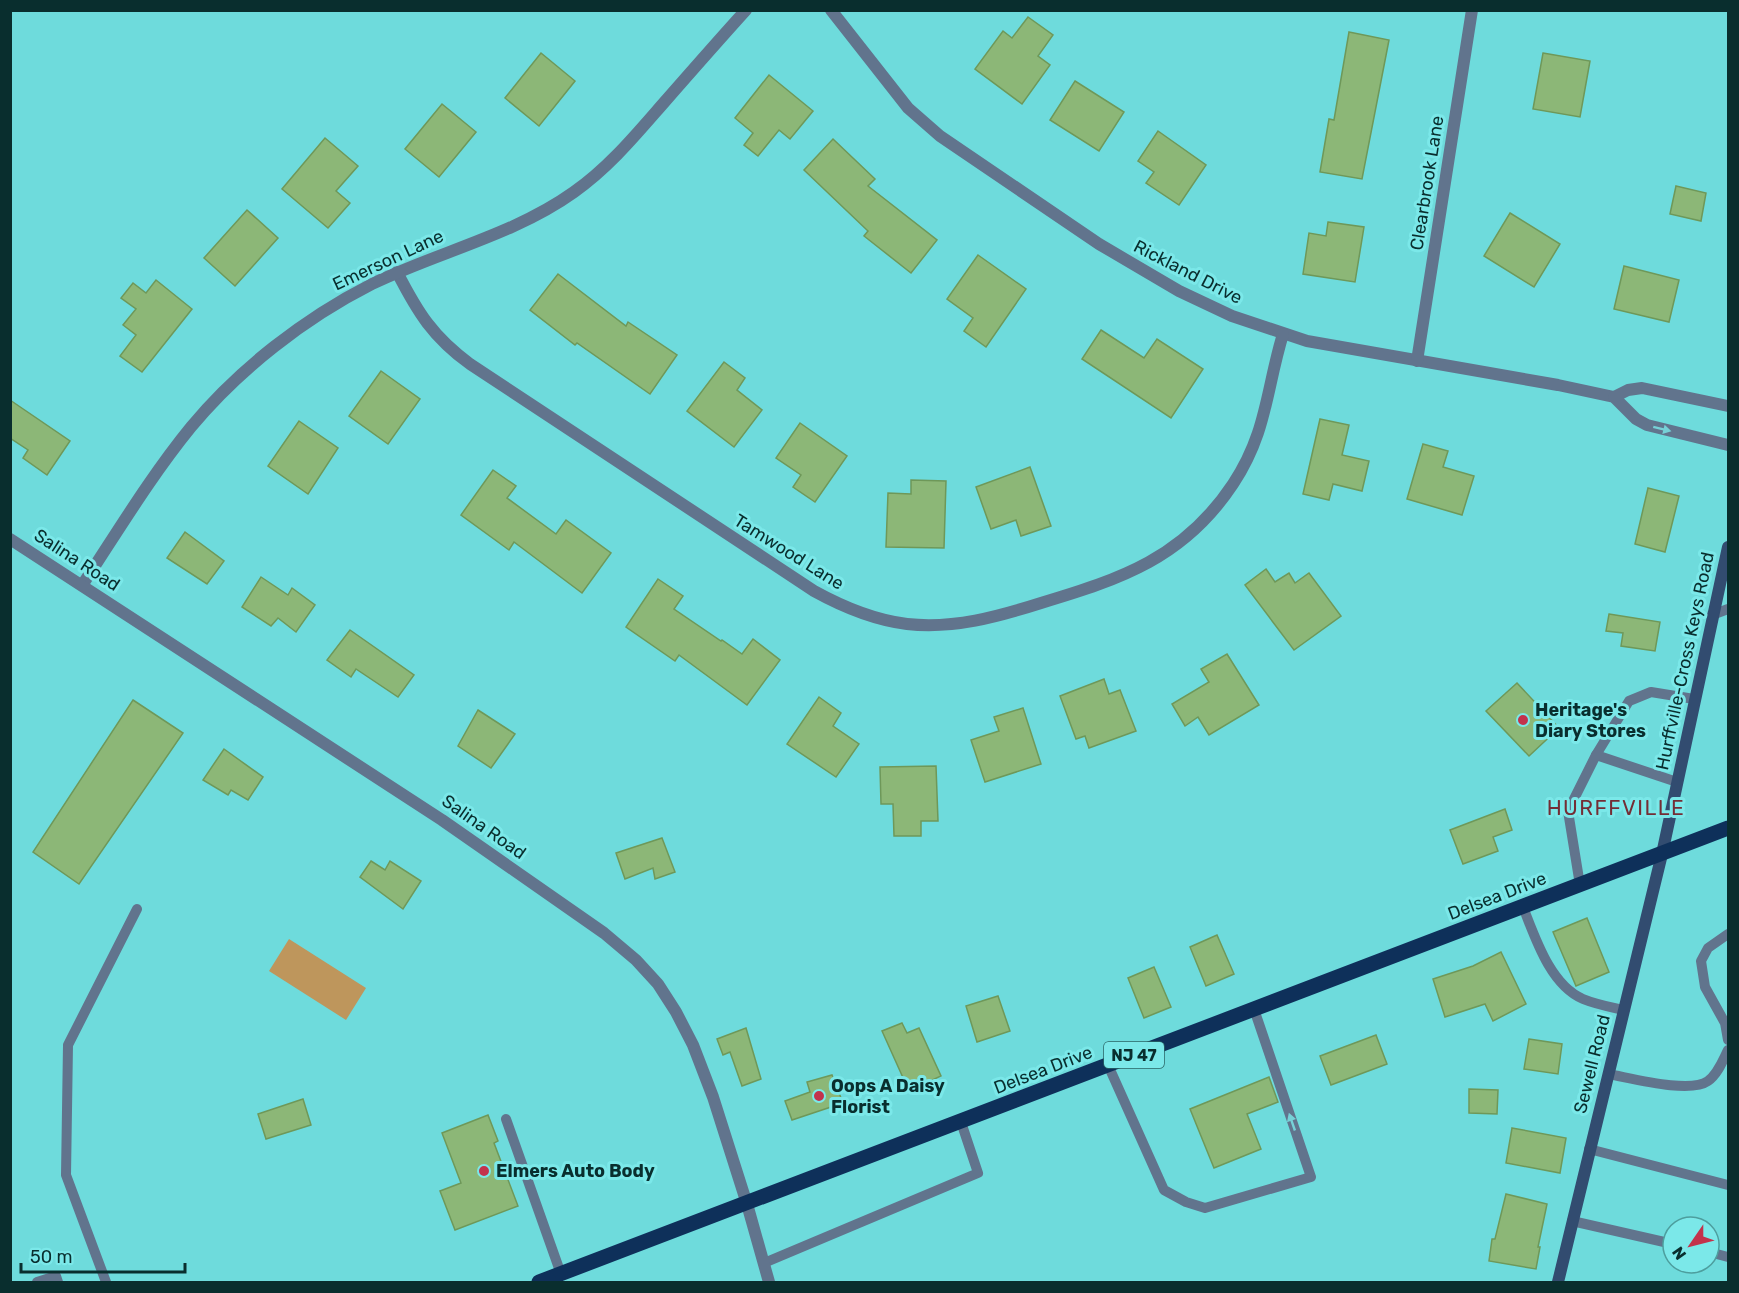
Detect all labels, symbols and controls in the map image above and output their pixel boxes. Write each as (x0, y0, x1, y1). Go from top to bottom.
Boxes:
street label: Clearbrook Lane (1406, 114, 1448, 252)
street label: Emerson Lane (329, 225, 447, 295)
street label: Rickland Drive (1130, 235, 1246, 309)
one-way arrow (1653, 424, 1671, 434)
street label: Tamwood Lane (730, 509, 848, 595)
street label: Salina Road (30, 524, 124, 596)
street label: Hurffville-Cross Keys Road (1651, 550, 1719, 772)
place label: Heritage's Diary Stores (1535, 699, 1646, 742)
marker: Heritage's Diary Stores (1516, 713, 1530, 727)
street label: Salina Road (438, 790, 530, 864)
district label: HURFFVILLE (1547, 795, 1685, 820)
street label: Delsea Drive (1445, 867, 1549, 925)
street label: Sewell Road (1569, 1012, 1615, 1116)
street label: Delsea Drive (991, 1041, 1095, 1099)
road number: NJ 47 (1104, 1042, 1164, 1068)
place label: Oops A Daisy Florist (831, 1075, 945, 1118)
marker: Oops A Daisy Florist (812, 1089, 826, 1103)
one-way arrow (1287, 1113, 1297, 1131)
place label: Elmers Auto Body (496, 1160, 655, 1182)
marker: Elmers Auto Body (477, 1164, 491, 1178)
north arrow (1661, 1215, 1721, 1275)
scale bar (21, 1236, 184, 1274)
text: N (1668, 1243, 1690, 1263)
text: 50 m (30, 1246, 73, 1268)

